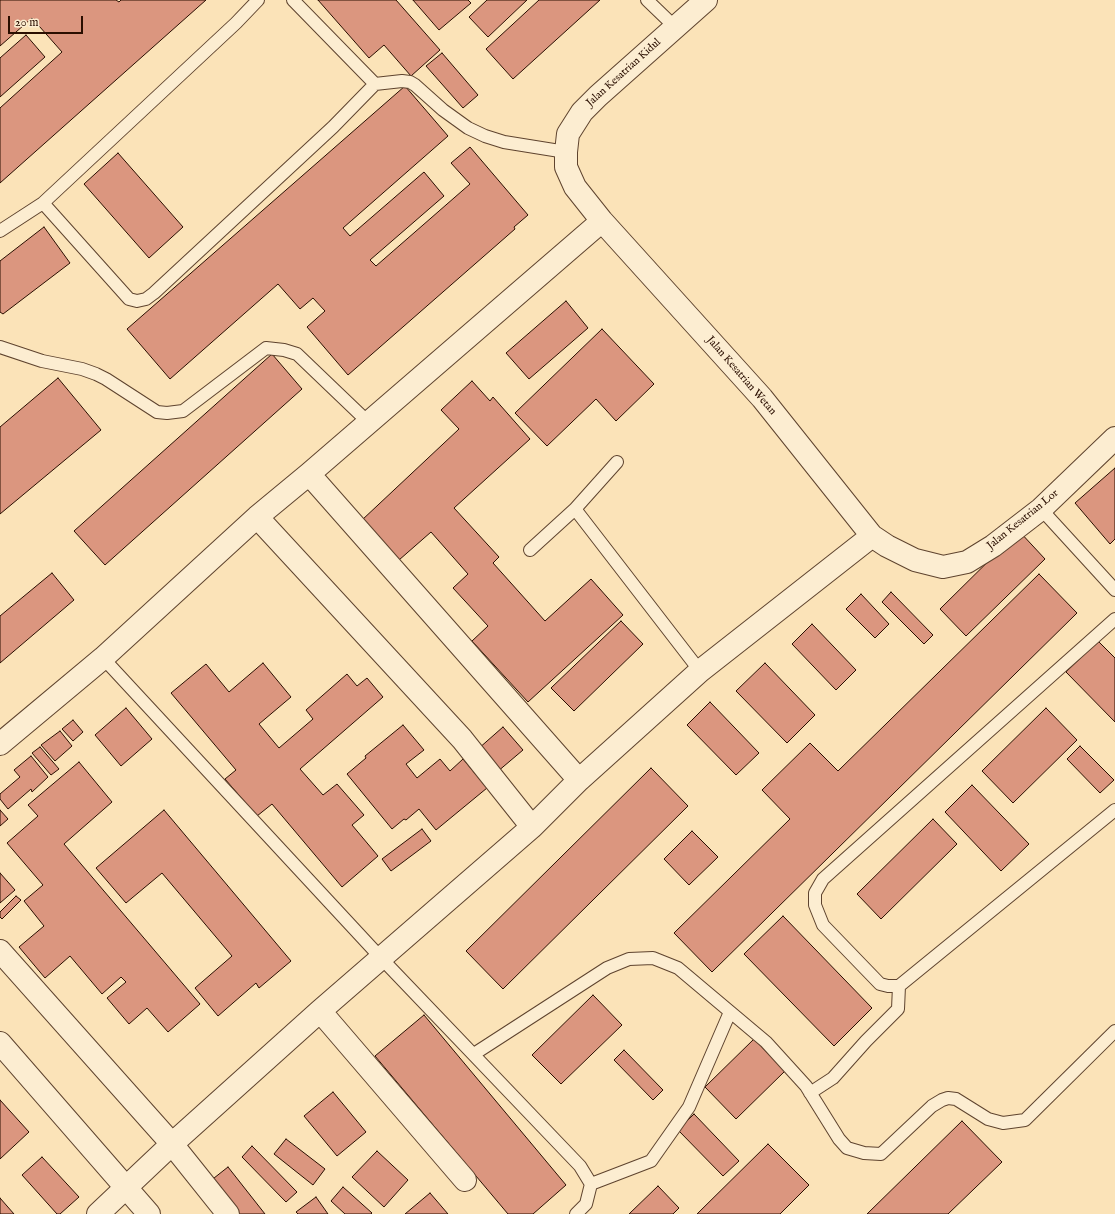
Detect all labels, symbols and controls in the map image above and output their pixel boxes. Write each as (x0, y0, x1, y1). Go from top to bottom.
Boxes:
scale bar (10, 8, 85, 34)
text: 20 m (15, 15, 38, 30)
street label: Jalan Kesatrian Kidul (584, 36, 664, 110)
street label: Jalan Kesatrian Wetan (703, 334, 779, 418)
street label: Jalan Kesatrian Lor (985, 487, 1061, 553)

